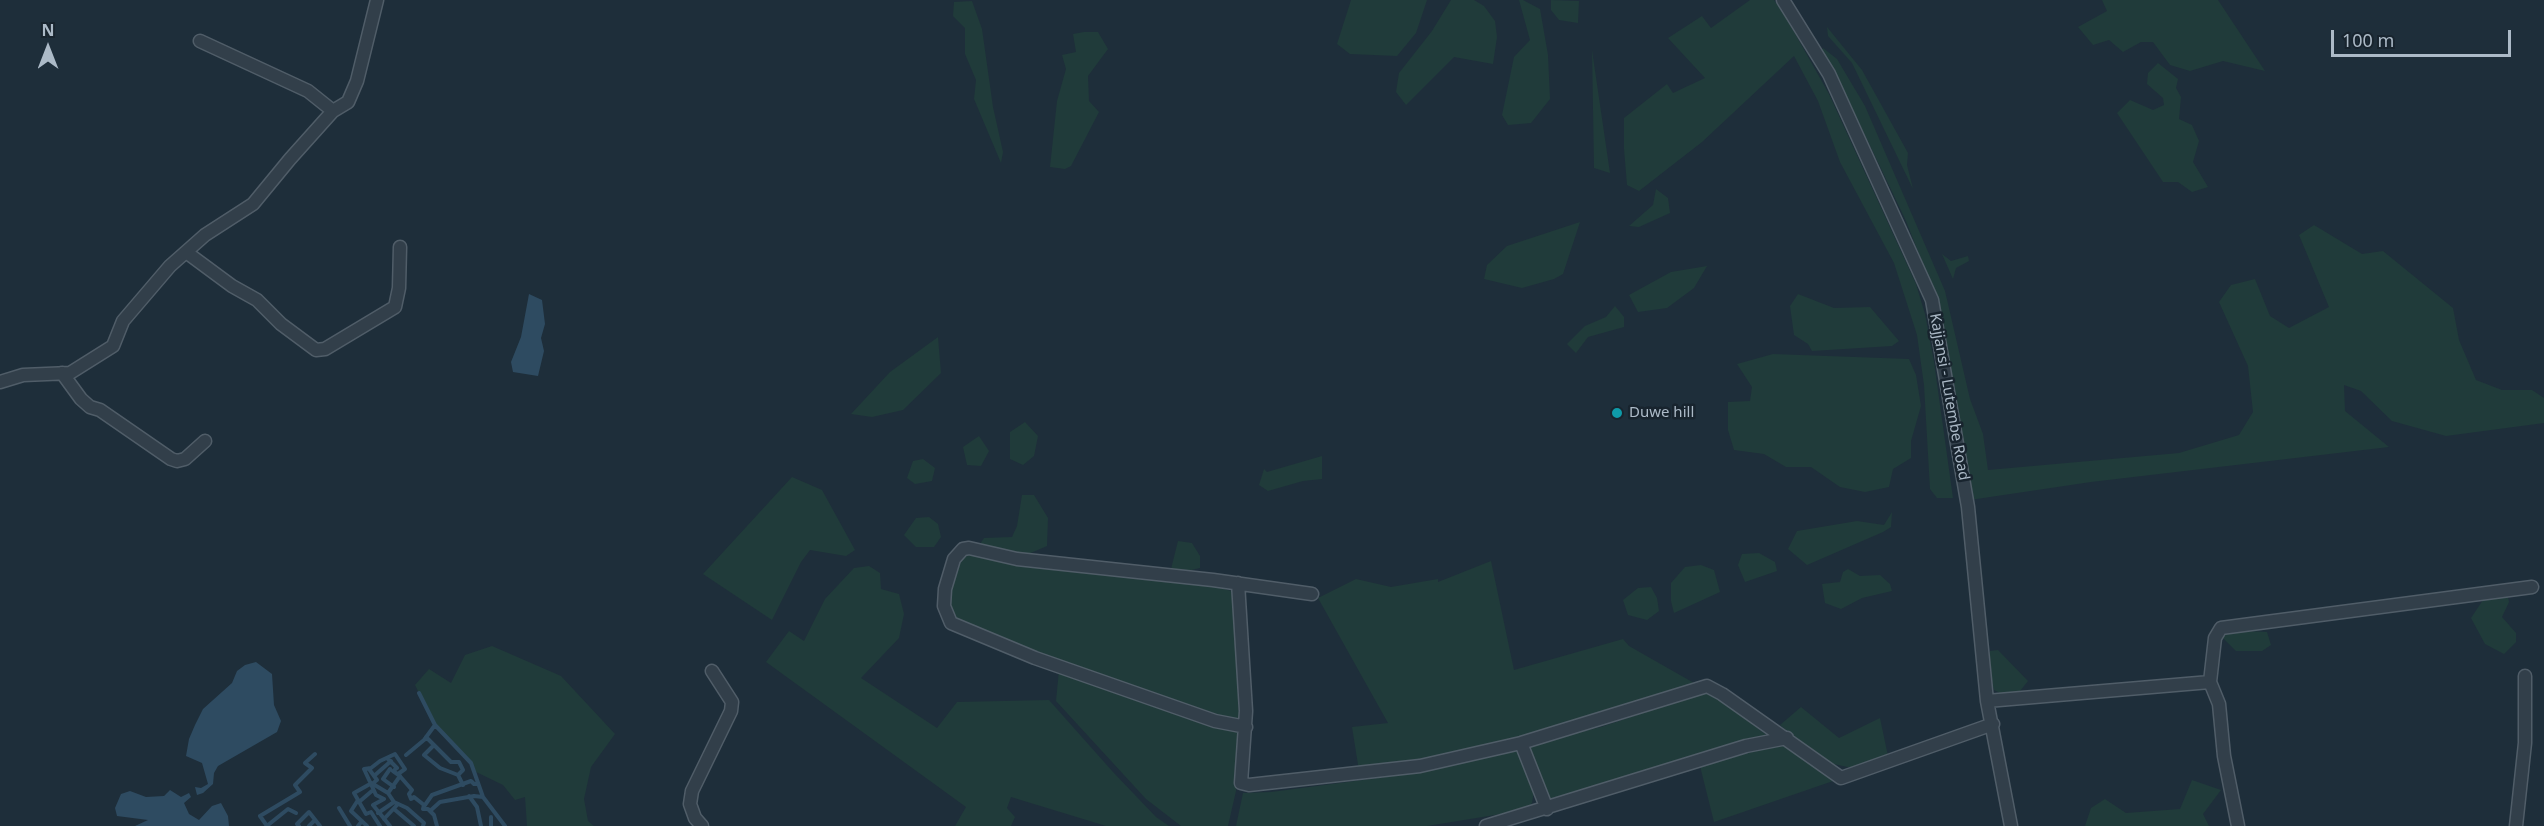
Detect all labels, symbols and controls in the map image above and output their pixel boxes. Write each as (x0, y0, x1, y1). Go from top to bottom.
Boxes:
north arrow (18, 18, 78, 78)
scale bar (2334, 18, 2514, 56)
text: N (41, 19, 55, 41)
text: 100 m (2342, 28, 2394, 52)
street label: Kajjansi - Lutembe Road (1925, 312, 1973, 482)
place label: Duwe hill (1629, 404, 1694, 422)
marker: Duwe hill (1610, 406, 1624, 420)

